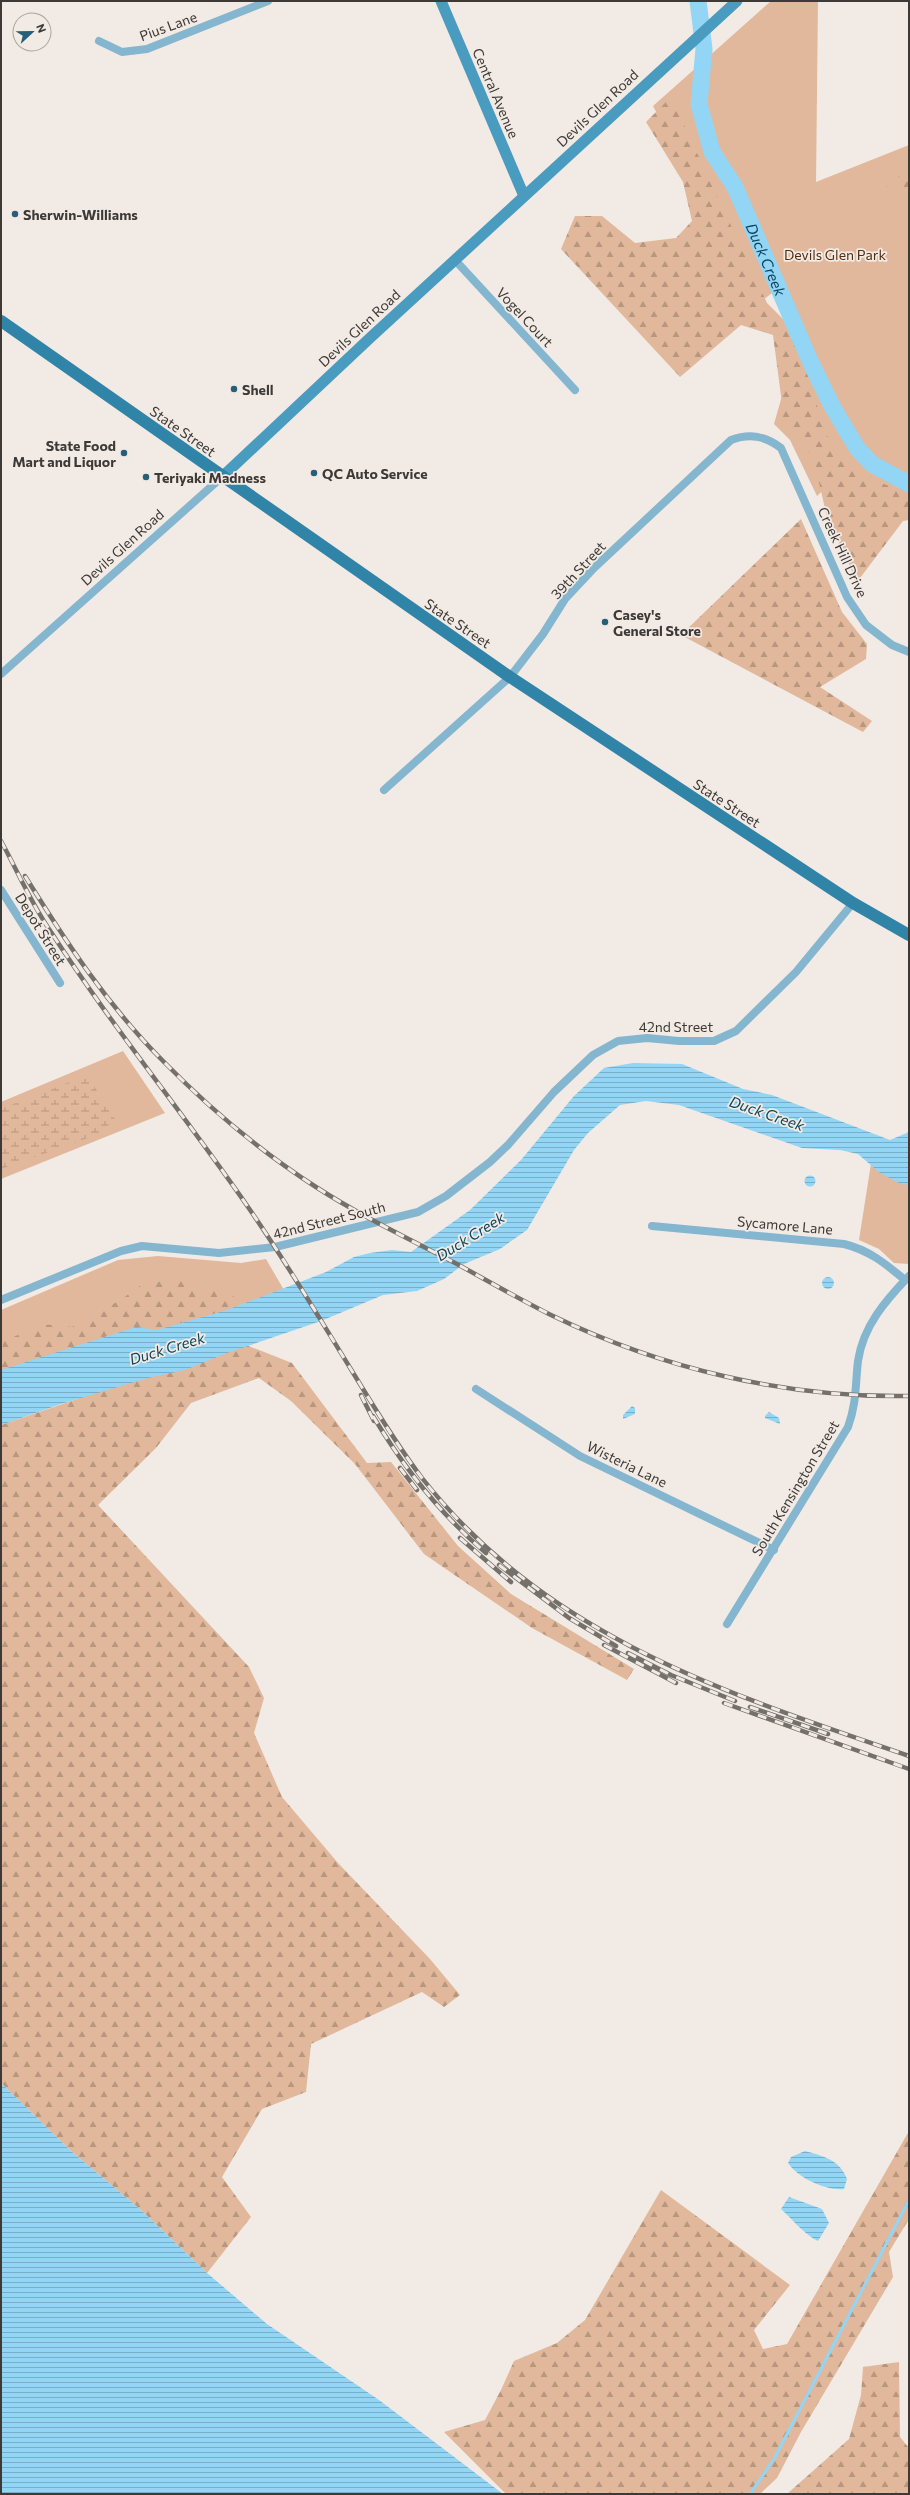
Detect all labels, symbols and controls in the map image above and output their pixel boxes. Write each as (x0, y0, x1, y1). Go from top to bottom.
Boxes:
street label: Pius Lane (137, 8, 199, 44)
north arrow (12, 12, 52, 52)
text: N (34, 22, 49, 34)
street label: Central Avenue (469, 45, 523, 141)
street label: Devils Glen Road (553, 66, 641, 150)
place label: Sherwin-Williams (23, 206, 138, 223)
marker: Sherwin-Williams (10, 209, 20, 219)
water label: Duck Creek (743, 220, 790, 299)
park label: Devils Glen Park (784, 246, 886, 263)
street label: Vogel Court (493, 284, 557, 350)
street label: Devils Glen Road (315, 286, 403, 370)
place label: Shell (242, 381, 274, 398)
marker: Shell (229, 384, 239, 394)
street label: State Street (147, 402, 219, 460)
place label: State Food Mart and Liquor (12, 437, 116, 470)
marker: State Food Mart and Liquor (119, 448, 129, 458)
place label: QC Auto Service (322, 465, 428, 482)
marker: QC Auto Service (309, 468, 319, 478)
place label: Teriyaki Madness (154, 469, 266, 486)
marker: Teriyaki Madness (141, 472, 151, 482)
street label: Creek Hill Drive (815, 504, 871, 600)
street label: Devils Glen Road (77, 505, 167, 589)
street label: 39th Street (547, 538, 609, 602)
street label: State Street (422, 595, 495, 652)
place label: Casey's General Store (613, 606, 701, 639)
marker: Casey's General Store (600, 617, 610, 627)
street label: State Street (690, 775, 764, 831)
street label: Depot Street (12, 890, 70, 969)
street label: 42nd Street (639, 1018, 713, 1035)
water label: Duck Creek (727, 1092, 808, 1134)
street label: 42nd Street South (271, 1198, 387, 1242)
water label: Duck Creek (432, 1207, 508, 1264)
street label: Sycamore Lane (736, 1212, 834, 1238)
water label: Duck Creek (127, 1328, 208, 1368)
street label: South Kensington Street (748, 1417, 842, 1559)
street label: Wisteria Lane (584, 1437, 670, 1491)

